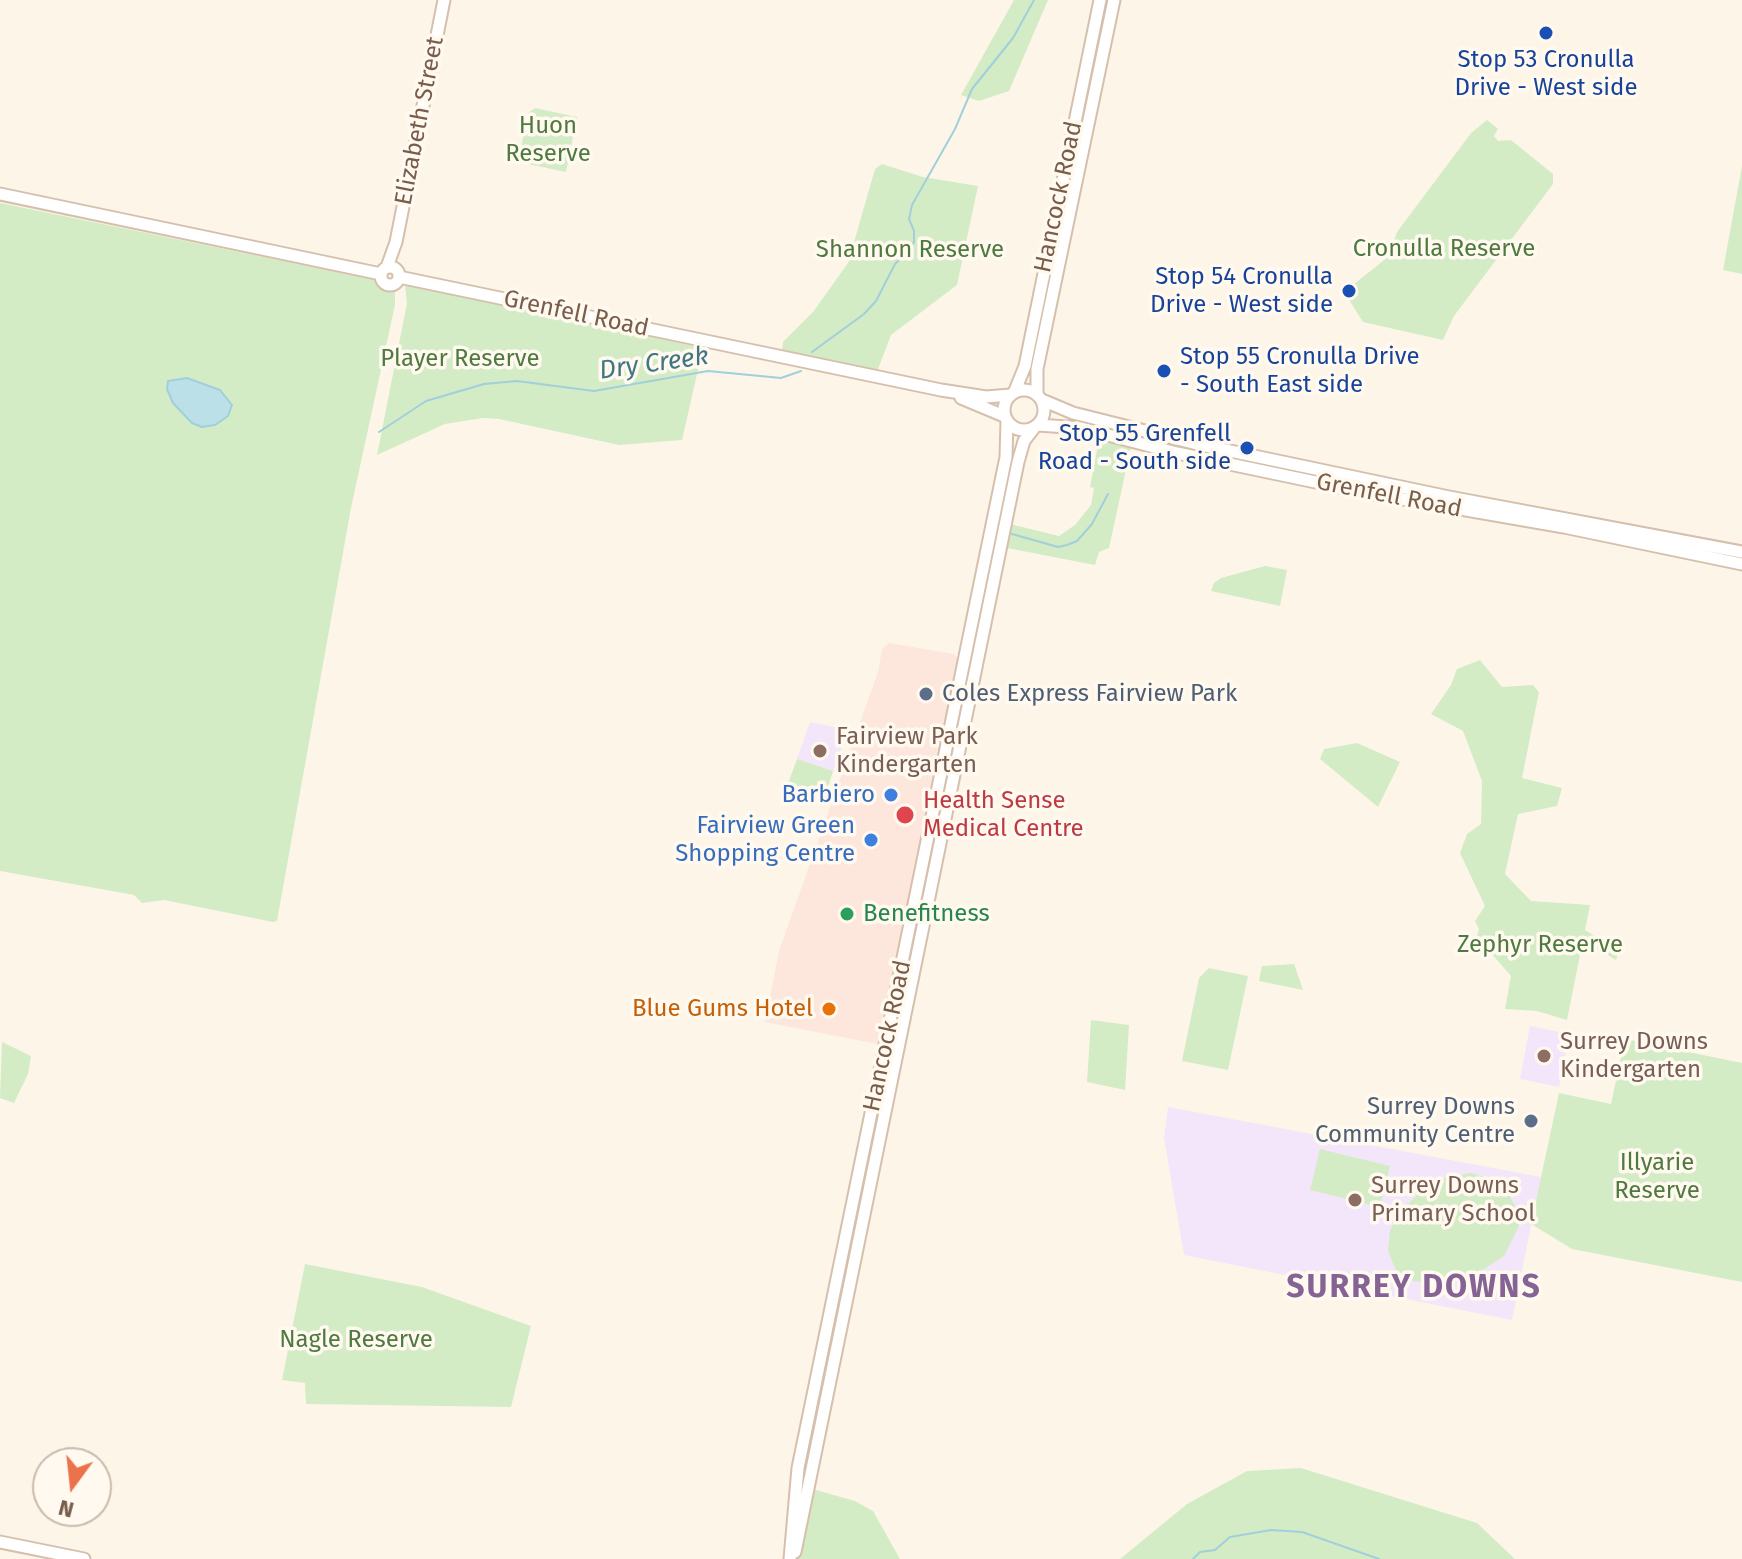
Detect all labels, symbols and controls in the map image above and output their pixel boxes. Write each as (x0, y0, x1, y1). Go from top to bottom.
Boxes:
marker: Stop 53 Cronulla Drive - West side (1537, 24, 1555, 42)
street label: Elizabeth Street (390, 34, 450, 208)
place label: Stop 53 Cronulla Drive - West side (1455, 46, 1637, 102)
park label: Huon Reserve (505, 112, 591, 168)
street label: Hancock Road (1029, 119, 1089, 275)
park label: Cronulla Reserve (1353, 235, 1535, 263)
park label: Shannon Reserve (816, 236, 1004, 264)
place label: Stop 54 Cronulla Drive - West side (1150, 263, 1333, 319)
marker: Stop 54 Cronulla Drive - West side (1340, 282, 1358, 300)
street label: Grenfell Road (501, 285, 651, 343)
water label: Dry Creek (597, 341, 711, 387)
place label: Stop 55 Cronulla Drive - South East side (1180, 343, 1420, 399)
park label: Player Reserve (380, 345, 540, 373)
marker: Stop 55 Cronulla Drive - South East side (1155, 362, 1173, 380)
place label: Stop 55 Grenfell Road - South side (1038, 420, 1231, 476)
marker: Stop 55 Grenfell Road - South side (1238, 439, 1256, 457)
street label: Grenfell Road (1314, 468, 1464, 524)
place label: Coles Express Fairview Park (942, 680, 1237, 708)
marker: Coles Express Fairview Park (917, 685, 935, 703)
place label: Fairview Park Kindergarten (836, 723, 978, 779)
marker: Fairview Park Kindergarten (811, 742, 829, 760)
place label: Barbiero (781, 781, 875, 809)
marker: Barbiero (882, 786, 900, 804)
place label: Health Sense Medical Centre (923, 787, 1084, 843)
marker: Health Sense Medical Centre (894, 804, 916, 826)
place label: Fairview Green Shopping Centre (675, 812, 855, 868)
marker: Fairview Green Shopping Centre (862, 831, 880, 849)
place label: Benefitness (863, 900, 990, 928)
marker: Benefitness (838, 905, 856, 923)
park label: Zephyr Reserve (1457, 931, 1623, 959)
street label: Hancock Road (858, 958, 918, 1114)
place label: Blue Gums Hotel (632, 995, 813, 1023)
marker: Blue Gums Hotel (820, 1000, 838, 1018)
place label: Surrey Downs Kindergarten (1560, 1028, 1708, 1084)
marker: Surrey Downs Kindergarten (1535, 1047, 1553, 1065)
place label: Surrey Downs Community Centre (1315, 1093, 1515, 1149)
marker: Surrey Downs Community Centre (1522, 1112, 1540, 1130)
park label: Illyarie Reserve (1614, 1149, 1700, 1205)
place label: Surrey Downs Primary School (1371, 1172, 1535, 1228)
marker: Surrey Downs Primary School (1346, 1191, 1364, 1209)
district label: SURREY DOWNS (1286, 1269, 1542, 1307)
park label: Nagle Reserve (279, 1326, 433, 1354)
north arrow (32, 1447, 112, 1527)
text: N (56, 1494, 77, 1524)

